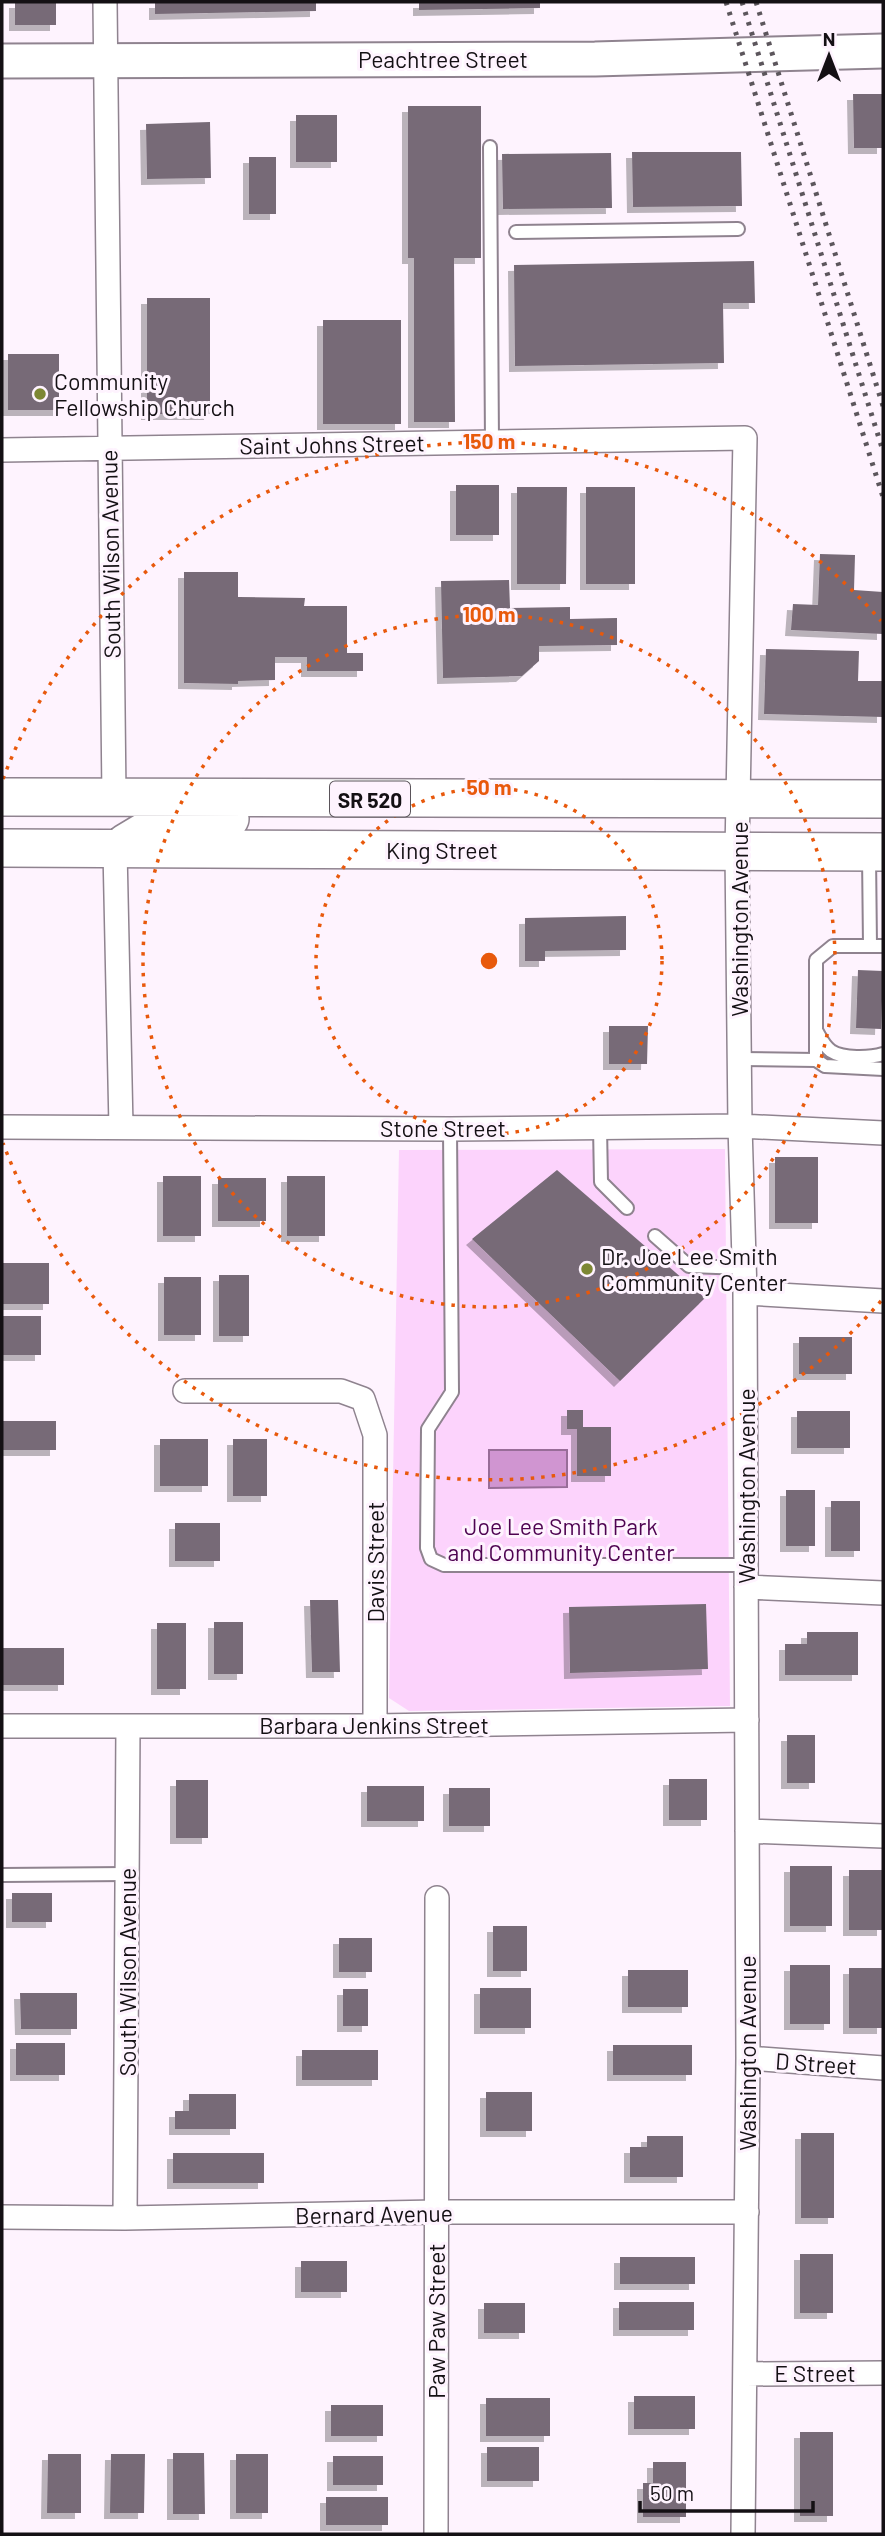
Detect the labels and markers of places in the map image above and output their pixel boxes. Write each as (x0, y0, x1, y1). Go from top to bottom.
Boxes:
place label: Community Fellowship Church (54, 367, 235, 421)
marker: Community Fellowship Church (32, 386, 48, 402)
centre of rings (477, 949, 501, 973)
place label: Dr. Joe Lee Smith Community Center (601, 1242, 788, 1296)
marker: Dr. Joe Lee Smith Community Center (579, 1261, 595, 1277)

